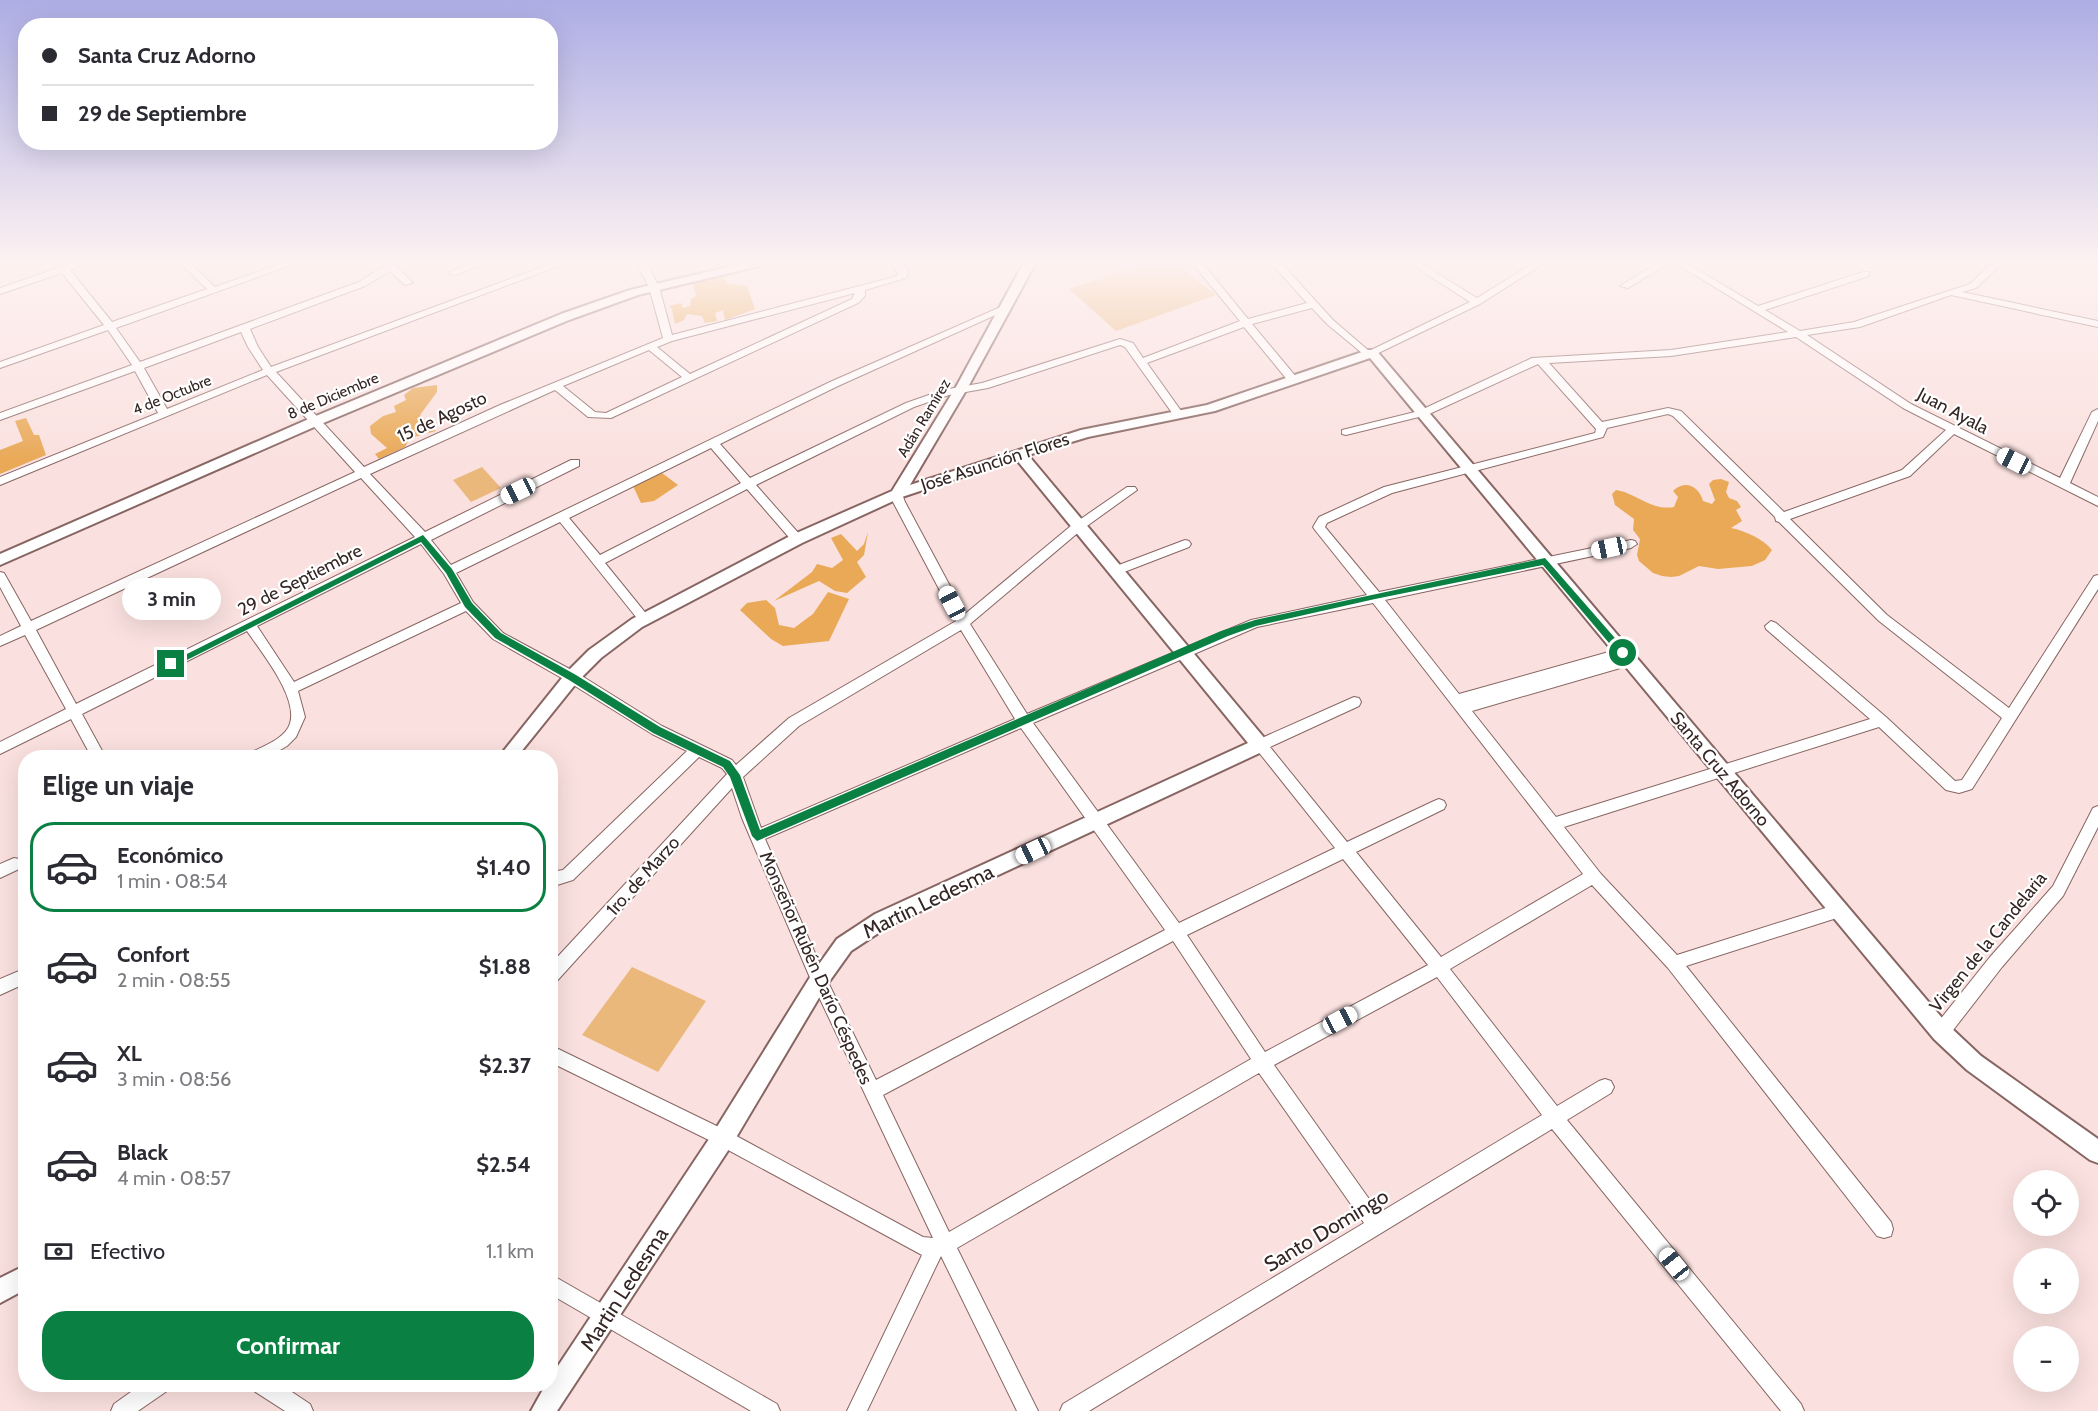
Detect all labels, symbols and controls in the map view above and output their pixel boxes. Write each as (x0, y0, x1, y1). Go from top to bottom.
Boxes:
text: Santa Cruz Adorno (78, 42, 256, 69)
text: 29 de Septiembre (78, 100, 247, 127)
street label: 8 de Diciembre (285, 369, 382, 423)
street label: 4 de Octubre (130, 371, 214, 419)
street label: Adán Ramírez (894, 376, 954, 460)
street label: Juan Ayala (1913, 383, 1993, 439)
street label: 15 de Agosto (394, 387, 490, 447)
street label: José Asunción Flores (917, 428, 1072, 497)
car (1994, 445, 2034, 477)
car (498, 475, 538, 507)
car (1590, 535, 1628, 561)
street label: 29 de Septiembre (234, 539, 366, 621)
callout: 3 min (122, 577, 220, 619)
car (936, 583, 968, 623)
text: 3 min (147, 587, 196, 611)
route start (1609, 639, 1636, 666)
route end (157, 650, 184, 677)
street label: Santa Cruz Adorno (1666, 707, 1774, 831)
text: Elige un viaje (42, 769, 194, 802)
street label: 1ro. de Marzo (602, 832, 684, 920)
car (1013, 835, 1053, 867)
icon: car (45, 840, 99, 894)
text: Económico (117, 842, 223, 869)
street label: Monseñor Rubén Darío Céspedes (755, 848, 877, 1088)
text: $1.40 (476, 854, 531, 881)
street label: Martin Ledesma (859, 859, 997, 943)
street label: Virgen de la Candelaria (1925, 867, 2051, 1016)
text: 1 min · 08:54 (117, 869, 227, 893)
icon: car (45, 939, 99, 993)
text: Confort (117, 941, 190, 968)
text: $1.88 (479, 953, 531, 980)
text: 2 min · 08:55 (117, 968, 231, 992)
car (1320, 1004, 1360, 1036)
icon: car (45, 1038, 99, 1092)
text: XL (117, 1040, 142, 1067)
text: $2.37 (479, 1052, 531, 1079)
text: 3 min · 08:56 (117, 1067, 231, 1091)
icon: car (45, 1137, 99, 1191)
text: Black (117, 1139, 168, 1166)
text: $2.54 (476, 1151, 531, 1178)
text: 4 min · 08:57 (117, 1166, 231, 1190)
map controls (2013, 1170, 2079, 1392)
button: locate (2013, 1170, 2079, 1236)
street label: Santo Domingo (1259, 1183, 1393, 1277)
street label: Martin Ledesma (575, 1223, 673, 1355)
icon: cash (42, 1235, 75, 1268)
text: Efectivo (90, 1238, 165, 1265)
text: 1.1 km (486, 1239, 534, 1263)
car (1656, 1244, 1692, 1284)
button: + (2013, 1248, 2079, 1314)
button: Confirmar (42, 1311, 534, 1380)
button: − (2013, 1326, 2079, 1392)

